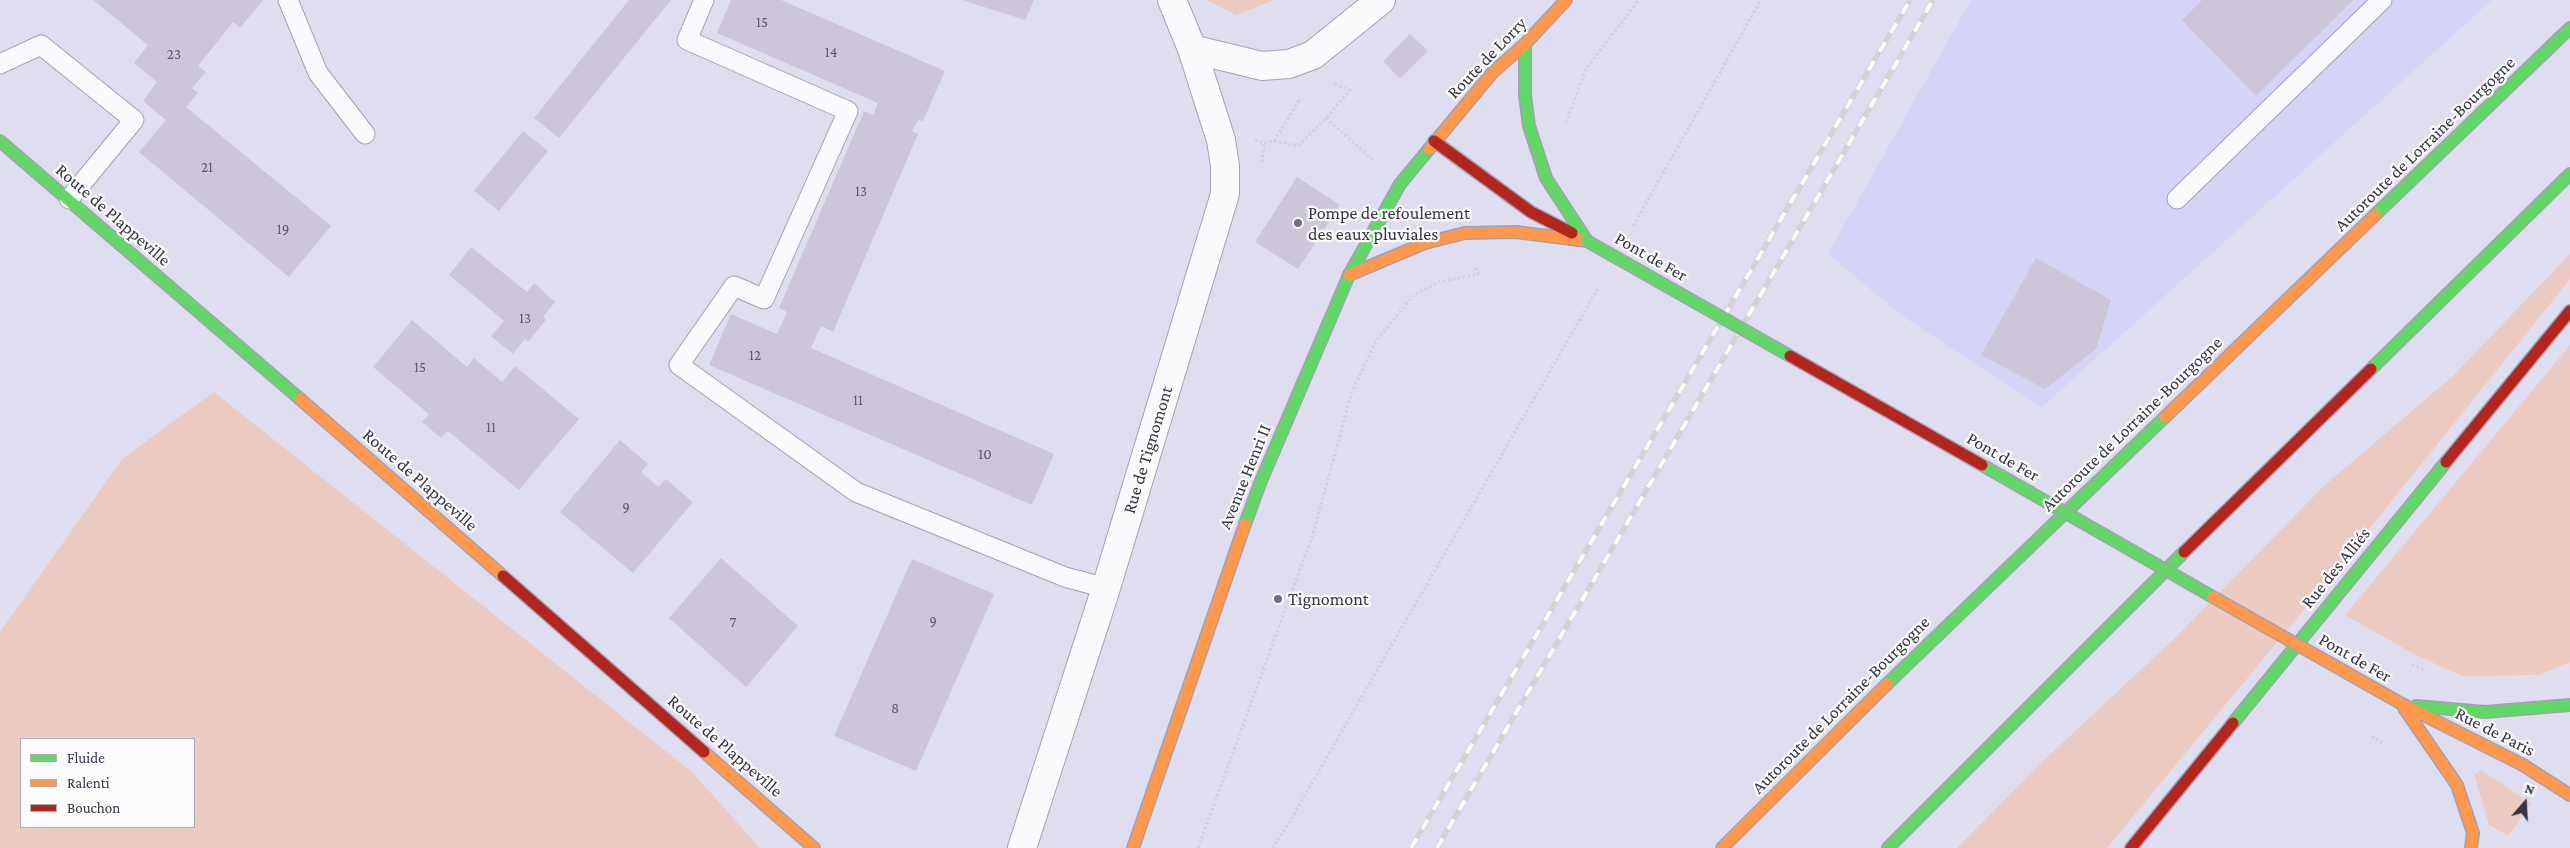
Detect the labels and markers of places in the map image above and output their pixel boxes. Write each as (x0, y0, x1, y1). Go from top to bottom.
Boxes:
place label: Pompe de refoulement des eaux pluviales (1308, 202, 1470, 244)
marker: Pompe de refoulement des eaux pluviales (1292, 217, 1304, 229)
place label: Tignomont (1288, 588, 1369, 610)
marker: Tignomont (1272, 593, 1284, 605)

